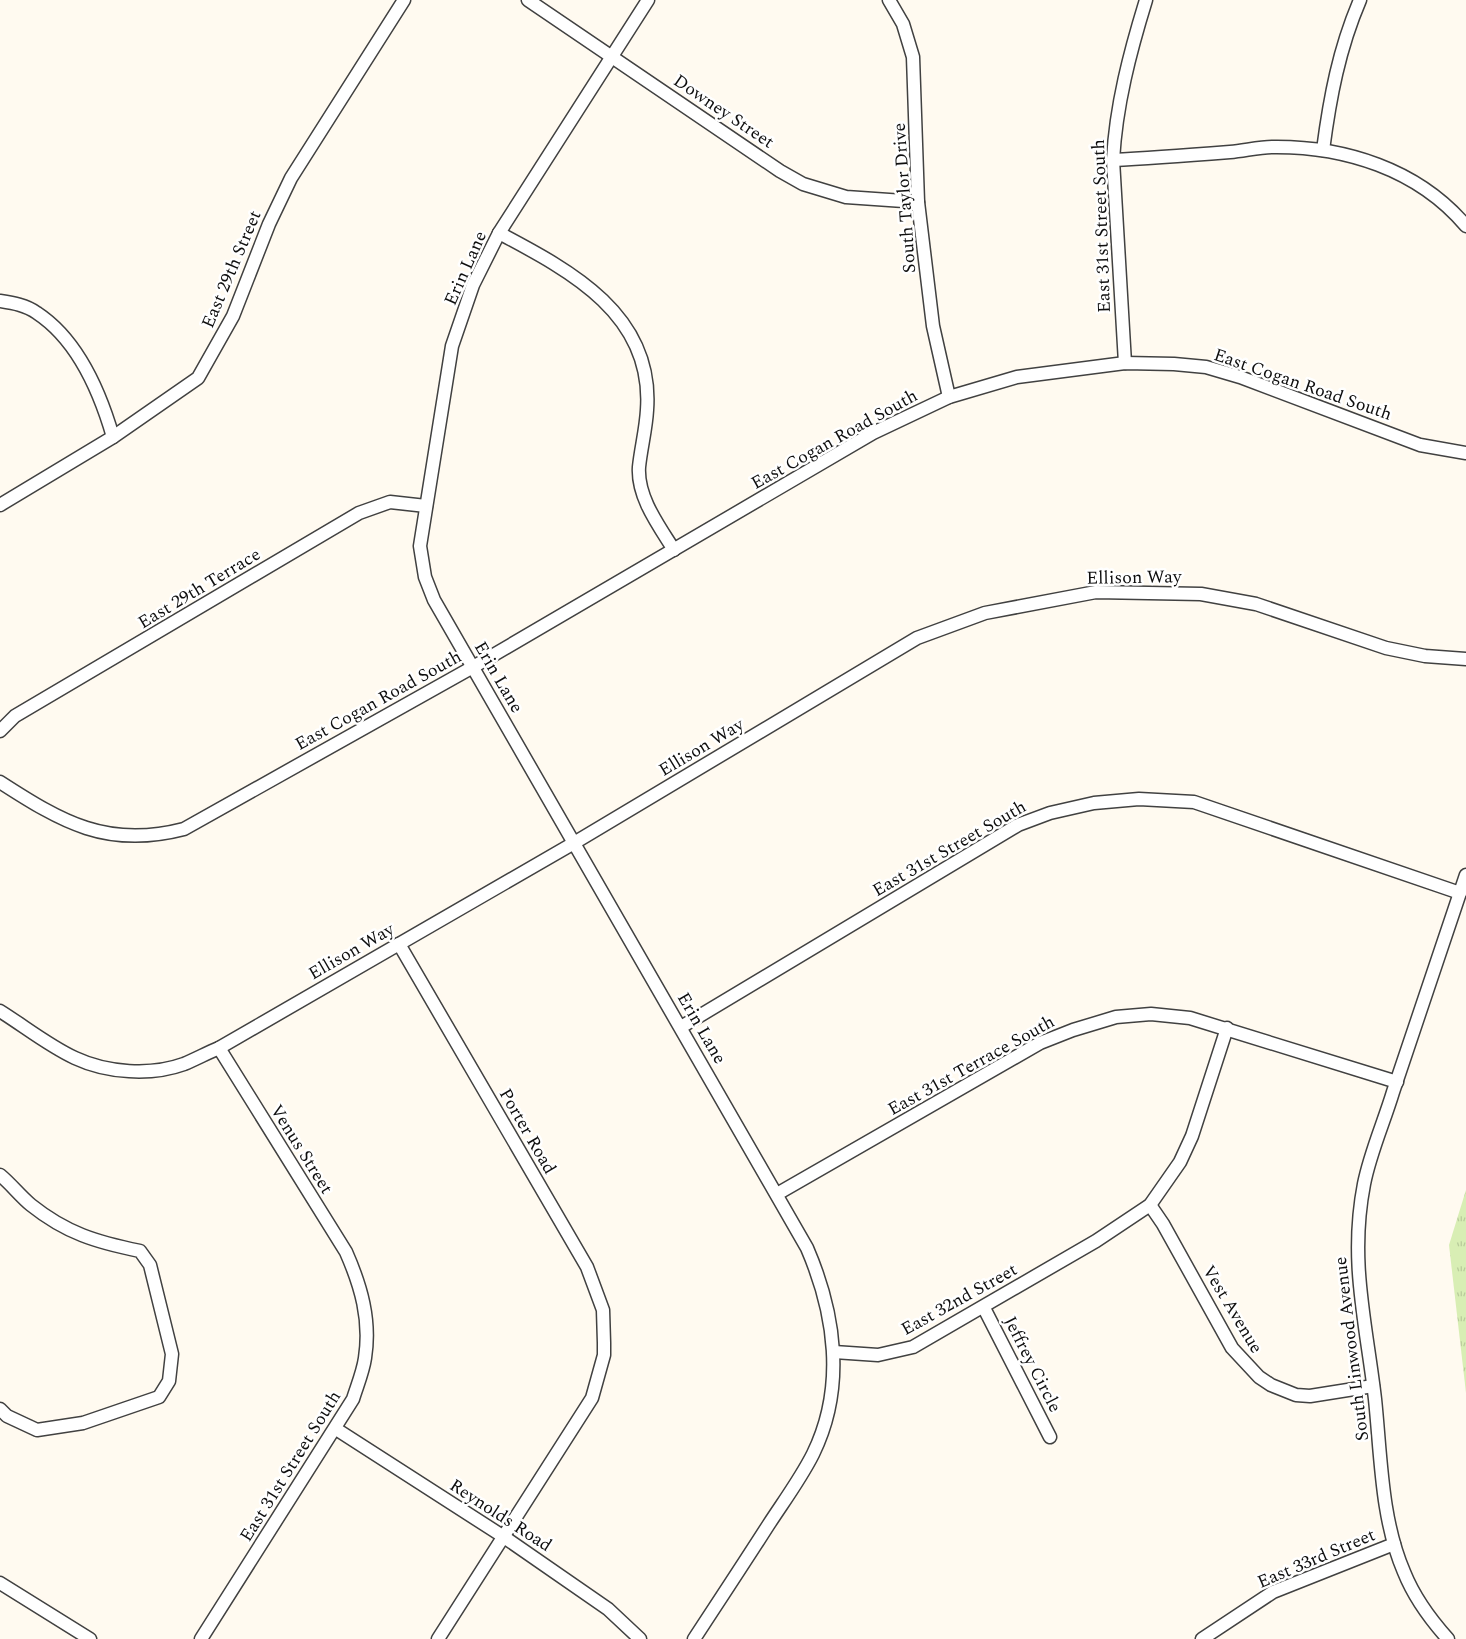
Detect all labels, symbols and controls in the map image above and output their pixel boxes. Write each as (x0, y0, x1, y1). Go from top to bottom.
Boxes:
street label: Downey Street (668, 68, 780, 155)
street label: South Taylor Drive (886, 122, 923, 274)
street label: East 31st Street South (1085, 139, 1118, 313)
street label: East 29th Street (194, 206, 268, 332)
street label: Erin Lane (437, 227, 494, 310)
street label: East Cogan Road South (1210, 341, 1396, 428)
street label: East Cogan Road South (746, 382, 923, 497)
street label: East 29th Terrace (133, 541, 266, 636)
street label: Ellison Way (1086, 563, 1183, 592)
street label: Erin Lane (467, 636, 530, 718)
street label: East Cogan Road South (290, 643, 467, 758)
street label: Ellison Way (654, 711, 750, 783)
street label: East 31st Street South (867, 793, 1031, 904)
street label: Ellison Way (303, 915, 400, 987)
street label: Erin Lane (670, 987, 733, 1069)
street label: East 31st Terrace South (883, 1008, 1060, 1123)
street label: Porter Road (492, 1083, 563, 1179)
street label: Venus Street (263, 1099, 340, 1199)
street label: South Linwood Avenue (1327, 1255, 1376, 1443)
street label: East 32nd Street (896, 1256, 1022, 1343)
street label: Vest Avenue (1195, 1260, 1270, 1359)
street label: Jeffrey Circle (997, 1311, 1068, 1417)
street label: East 31st Street South (233, 1385, 348, 1547)
street label: Reynolds Road (444, 1472, 557, 1559)
street label: East 33rd Street (1253, 1521, 1379, 1595)

